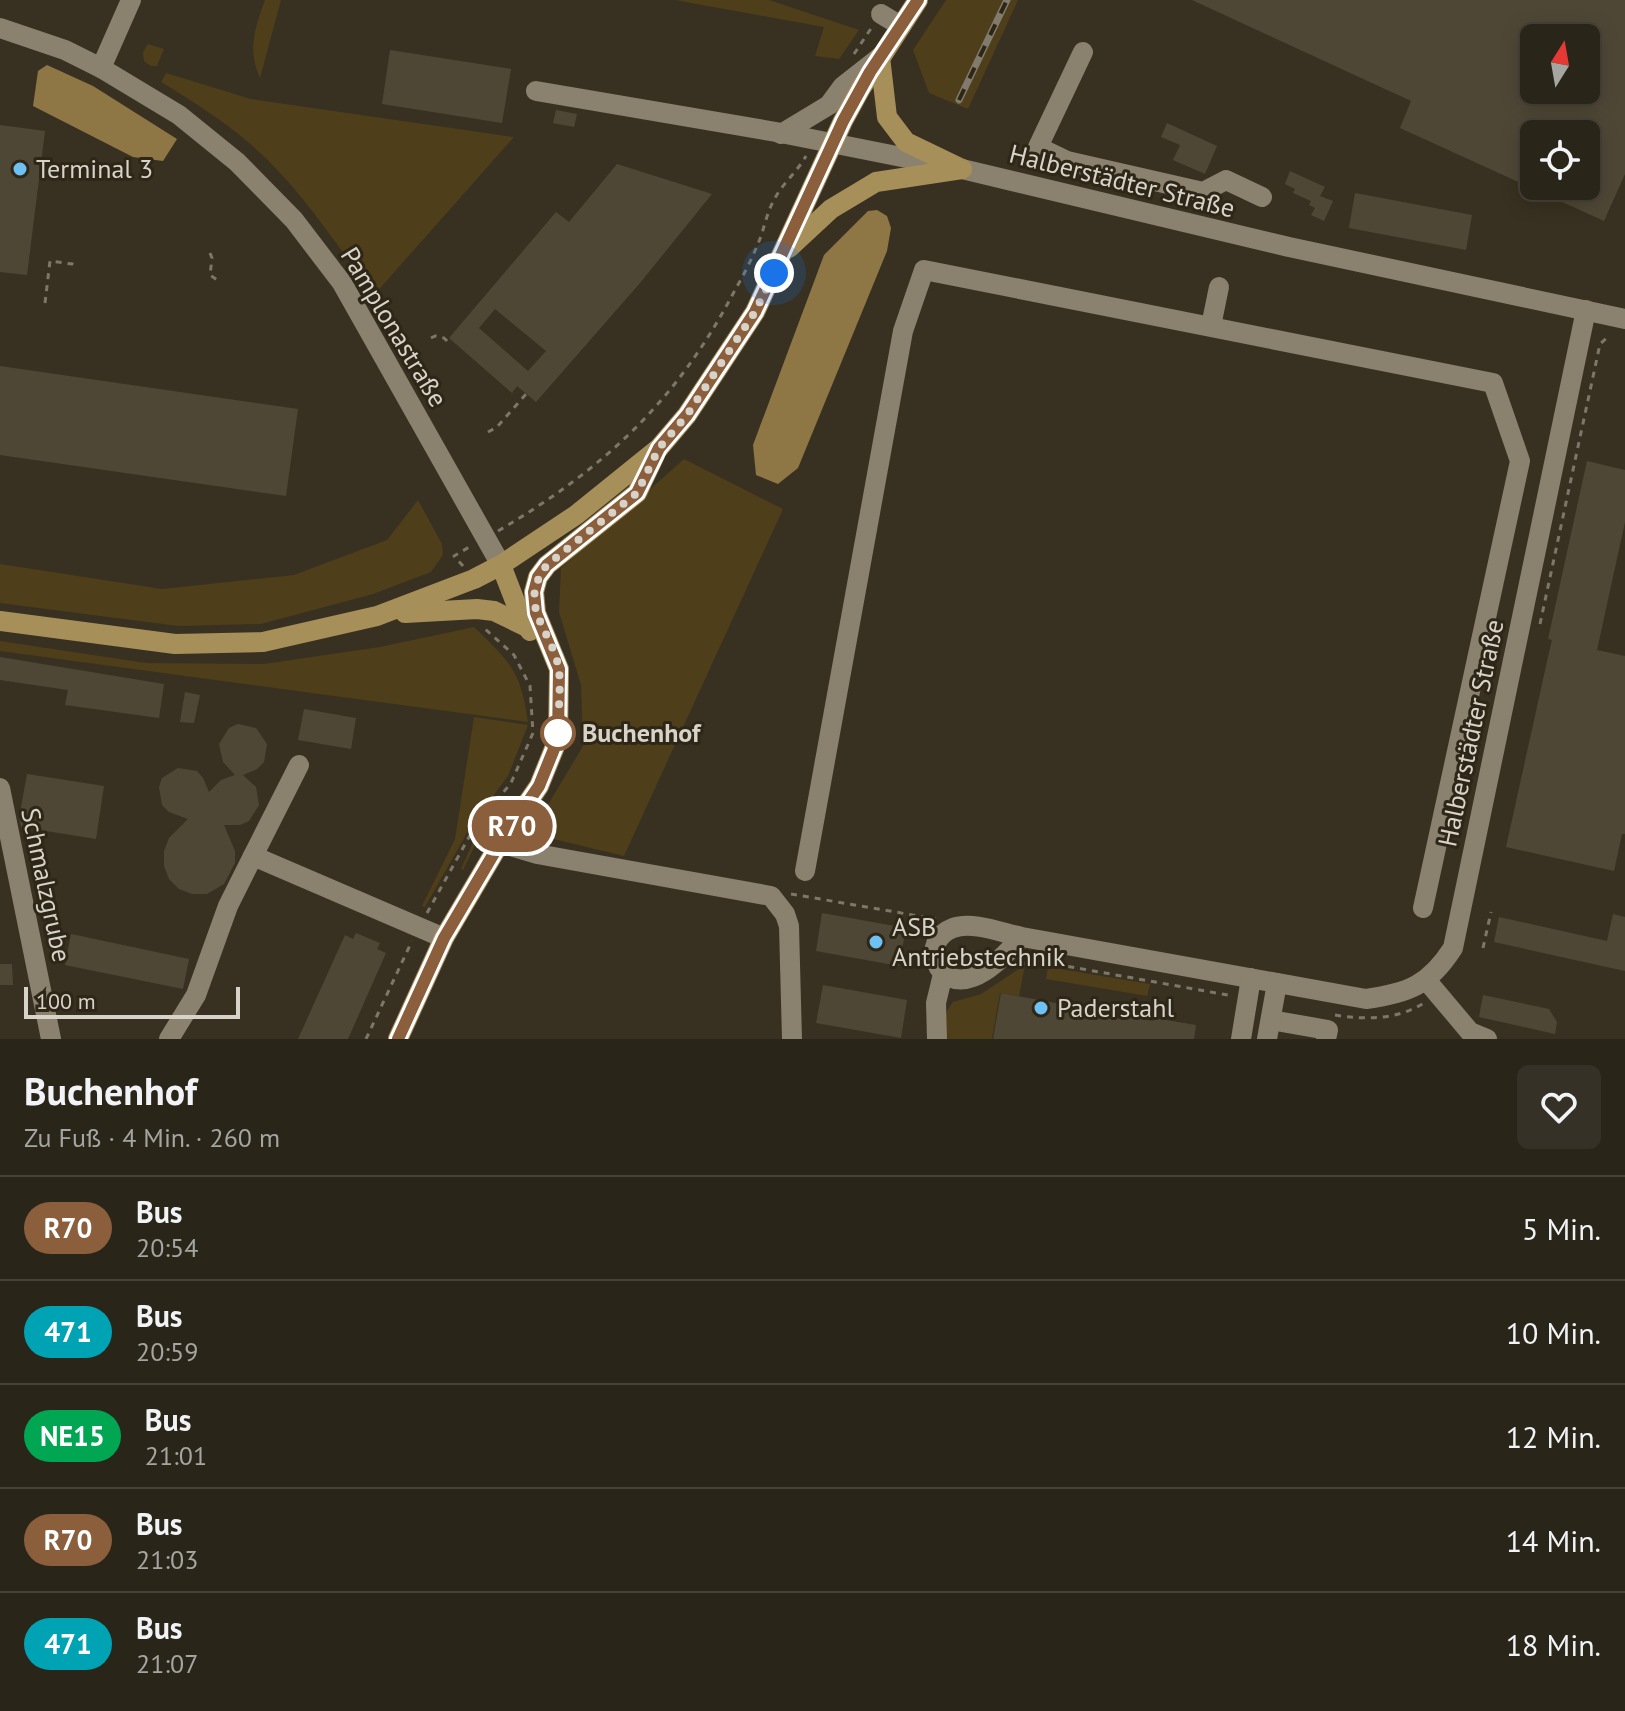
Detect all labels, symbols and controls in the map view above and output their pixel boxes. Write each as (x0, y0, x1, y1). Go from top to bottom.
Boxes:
north arrow (1520, 24, 1600, 104)
map controls (1520, 24, 1600, 200)
button: locate (1520, 120, 1600, 200)
street label: Halberstädter Straße (1006, 137, 1238, 224)
place label: Terminal 3 (36, 152, 153, 185)
marker: Terminal 3 (11, 160, 29, 178)
street label: Pamplonastraße (334, 241, 455, 413)
your location (754, 253, 794, 293)
street label: Halberstädter Straße (1430, 616, 1511, 849)
marker: Buchenhof (541, 716, 575, 750)
place label: Buchenhof (582, 716, 702, 749)
line badge: R70 (466, 800, 558, 852)
street label: Schmalzgrube (14, 805, 79, 965)
text: R70 (488, 807, 536, 844)
place label: ASB Antriebstechnik (892, 910, 1066, 973)
marker: ASB Antriebstechnik (867, 933, 885, 951)
scale bar (24, 983, 240, 1019)
text: 100 m (36, 987, 96, 1015)
place label: Paderstahl (1057, 991, 1174, 1024)
marker: Paderstahl (1032, 999, 1050, 1017)
button: heart (1517, 1065, 1601, 1149)
text: Buchenhof (24, 1066, 197, 1115)
text: Zu Fuß · 4 Min. · 260 m (24, 1121, 280, 1154)
text: Bus (136, 1192, 183, 1231)
text: R70 (44, 1209, 92, 1246)
text: 5 Min. (1522, 1209, 1601, 1248)
text: 20:54 (136, 1231, 198, 1264)
text: Bus (136, 1296, 183, 1335)
text: 471 (44, 1313, 92, 1350)
text: 10 Min. (1506, 1313, 1601, 1352)
text: 20:59 (136, 1335, 198, 1368)
text: Bus (145, 1400, 191, 1439)
text: NE15 (40, 1417, 105, 1454)
text: 12 Min. (1506, 1417, 1601, 1456)
text: 21:01 (145, 1439, 207, 1472)
text: Bus (136, 1504, 183, 1543)
text: R70 (44, 1521, 92, 1558)
text: 14 Min. (1506, 1521, 1601, 1560)
text: 21:03 (136, 1543, 198, 1576)
text: Bus (136, 1608, 183, 1647)
text: 471 (44, 1625, 92, 1662)
text: 18 Min. (1506, 1625, 1601, 1664)
text: 21:07 (136, 1647, 198, 1680)

